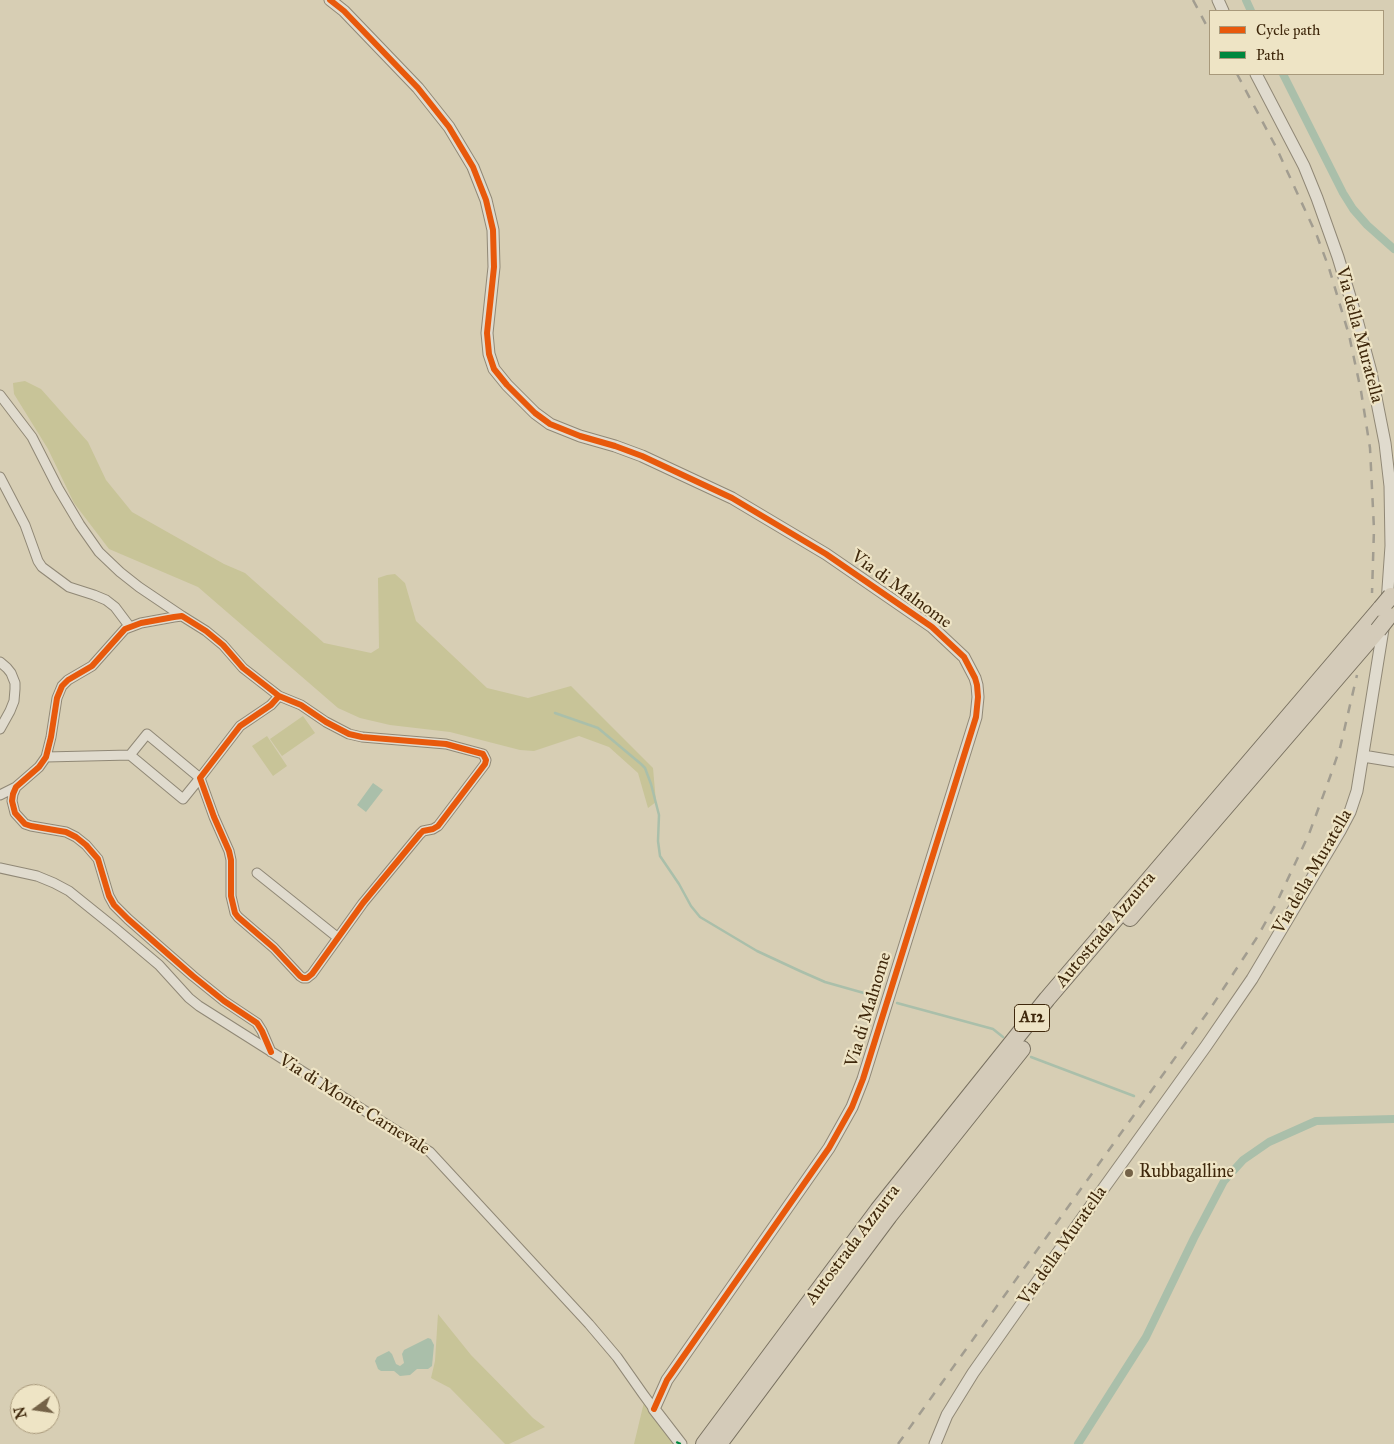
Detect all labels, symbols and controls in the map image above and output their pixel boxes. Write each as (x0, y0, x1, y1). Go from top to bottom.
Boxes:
legend (1209, 10, 1384, 75)
text: Cycle path (1256, 21, 1320, 39)
text: Path (1256, 46, 1284, 64)
street label: Via della Muratella (1330, 264, 1388, 406)
street label: Via di Malnome (846, 546, 956, 634)
street label: Via della Muratella (1269, 806, 1357, 938)
street label: Autostrada Azzurra (1051, 868, 1161, 992)
street label: Via di Malnome (841, 950, 897, 1070)
road number: A12 (1014, 1004, 1050, 1032)
street label: Via di Monte Carnevale (274, 1050, 434, 1160)
place label: Rubbagalline (1139, 1162, 1234, 1184)
marker: Rubbagalline (1123, 1167, 1135, 1179)
street label: Autostrada Azzurra (801, 1181, 905, 1309)
street label: Via della Muratella (1014, 1182, 1112, 1310)
north arrow (10, 1384, 60, 1434)
text: N (11, 1405, 31, 1420)

